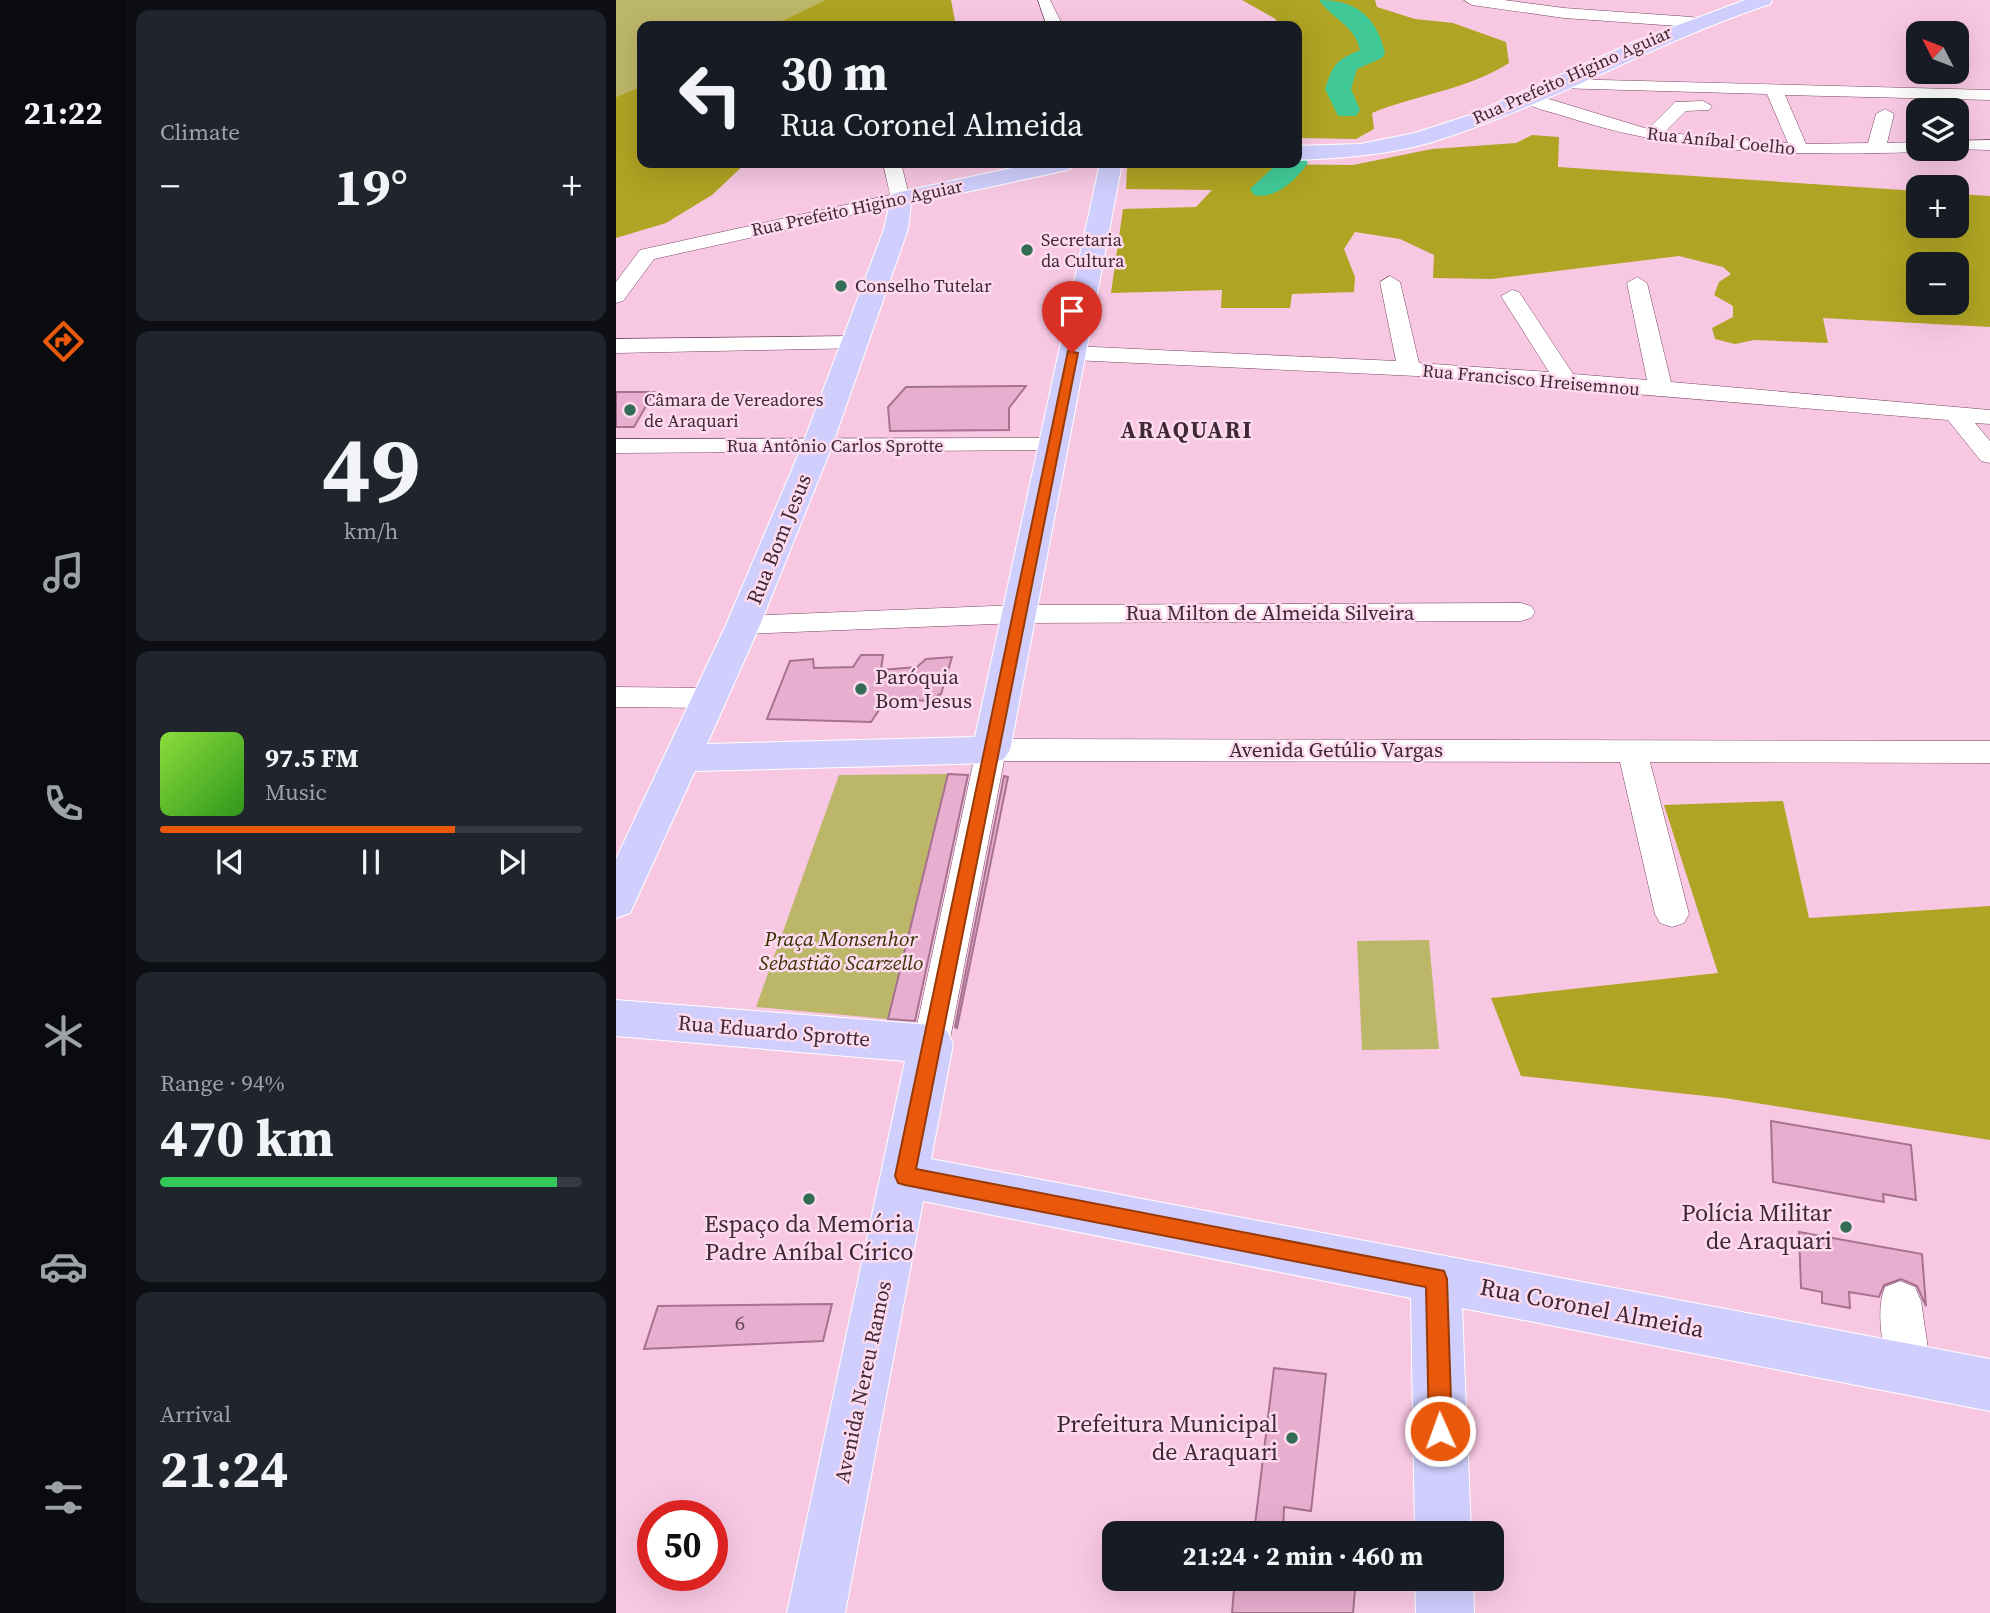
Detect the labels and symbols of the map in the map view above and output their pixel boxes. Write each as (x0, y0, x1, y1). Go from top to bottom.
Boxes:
street label: Rua Prefeito Higino Aguiar (1468, 19, 1676, 130)
north arrow (1906, 21, 1969, 84)
street label: Rua Aníbal Coelho (1646, 120, 1797, 161)
street label: Rua Prefeito Higino Aguiar (749, 173, 965, 242)
place label: Secretaria da Cultura (1041, 227, 1125, 273)
marker: Secretaria da Cultura (1019, 242, 1035, 258)
place label: Conselho Tutelar (855, 273, 992, 298)
marker: Conselho Tutelar (833, 278, 849, 294)
pin (1042, 281, 1102, 353)
street label: Rua Francisco Hreisemnou (1421, 358, 1641, 401)
place label: Câmara de Vereadores de Araquari (644, 387, 824, 433)
marker: Câmara de Vereadores de Araquari (622, 402, 638, 418)
district label: ARAQUARI (1121, 414, 1253, 446)
street label: Rua Antônio Carlos Sprotte (726, 433, 944, 458)
street label: Rua Bom Jesus (739, 469, 818, 608)
street label: Rua Milton de Almeida Silveira (1125, 598, 1415, 627)
place label: Paróquia Bom Jesus (875, 662, 972, 715)
marker: Paróquia Bom Jesus (853, 681, 869, 697)
street label: Avenida Getúlio Vargas (1229, 735, 1443, 764)
park label: Praça Monsenhor Sebastião Scarzello (759, 924, 923, 977)
street label: Rua Eduardo Sprotte (677, 1008, 871, 1053)
marker: Espaço da Memória Padre Aníbal Círico (801, 1191, 817, 1207)
place label: Polícia Militar de Araquari (1681, 1196, 1832, 1257)
place label: Espaço da Memória Padre Aníbal Círico (704, 1207, 915, 1268)
marker: Polícia Militar de Araquari (1838, 1219, 1854, 1235)
street label: Rua Coronel Almeida (1477, 1270, 1708, 1346)
street label: Avenida Nereu Ramos (827, 1278, 898, 1486)
house number: 6 (735, 1308, 745, 1337)
position arrow (1403, 1394, 1477, 1468)
place label: Prefeitura Municipal de Araquari (1056, 1407, 1278, 1468)
marker: Prefeitura Municipal de Araquari (1284, 1430, 1300, 1446)
speed limit sign: 50 (637, 1500, 728, 1591)

